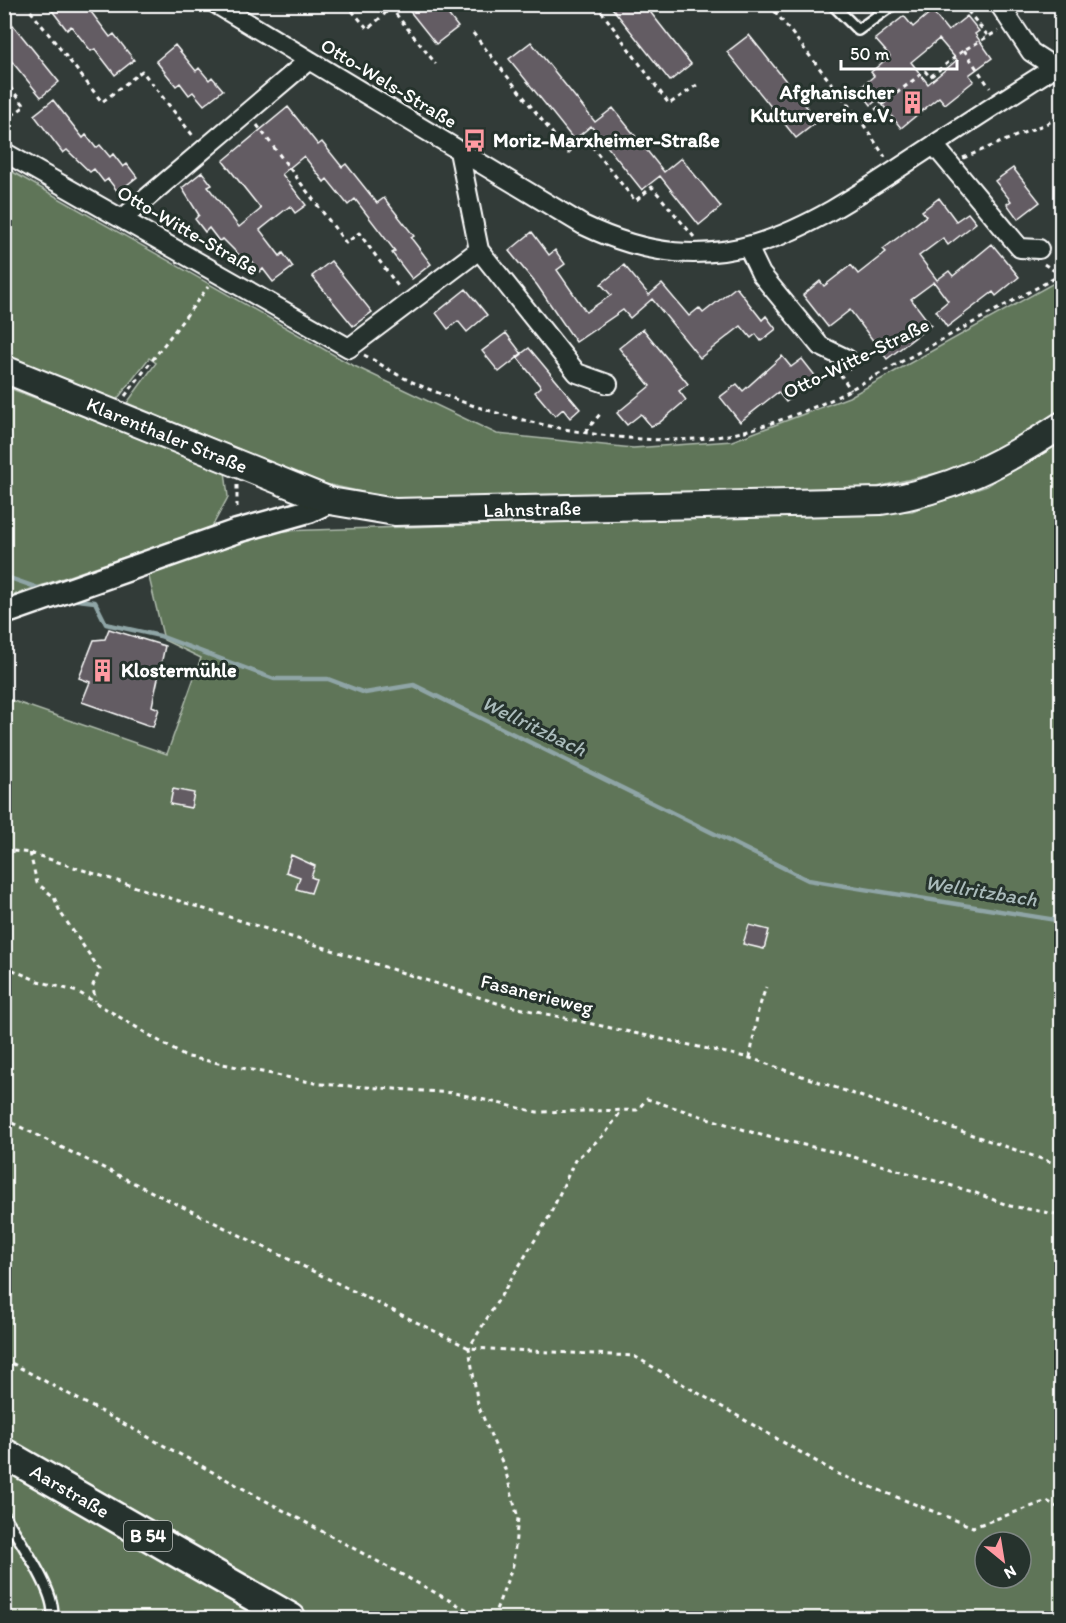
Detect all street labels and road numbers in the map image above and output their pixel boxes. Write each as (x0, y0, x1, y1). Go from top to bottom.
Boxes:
street label: Otto-Wels-Straße (316, 33, 462, 133)
street label: Otto-Witte-Straße (113, 180, 263, 280)
street label: Otto-Witte-Straße (779, 312, 933, 404)
street label: Klarenthaler Straße (83, 392, 251, 478)
street label: Lahnstraße (483, 496, 581, 522)
street label: Fasanerieweg (478, 968, 597, 1020)
street label: Aarstraße (26, 1459, 114, 1523)
road number: B 54 (124, 1521, 172, 1551)

